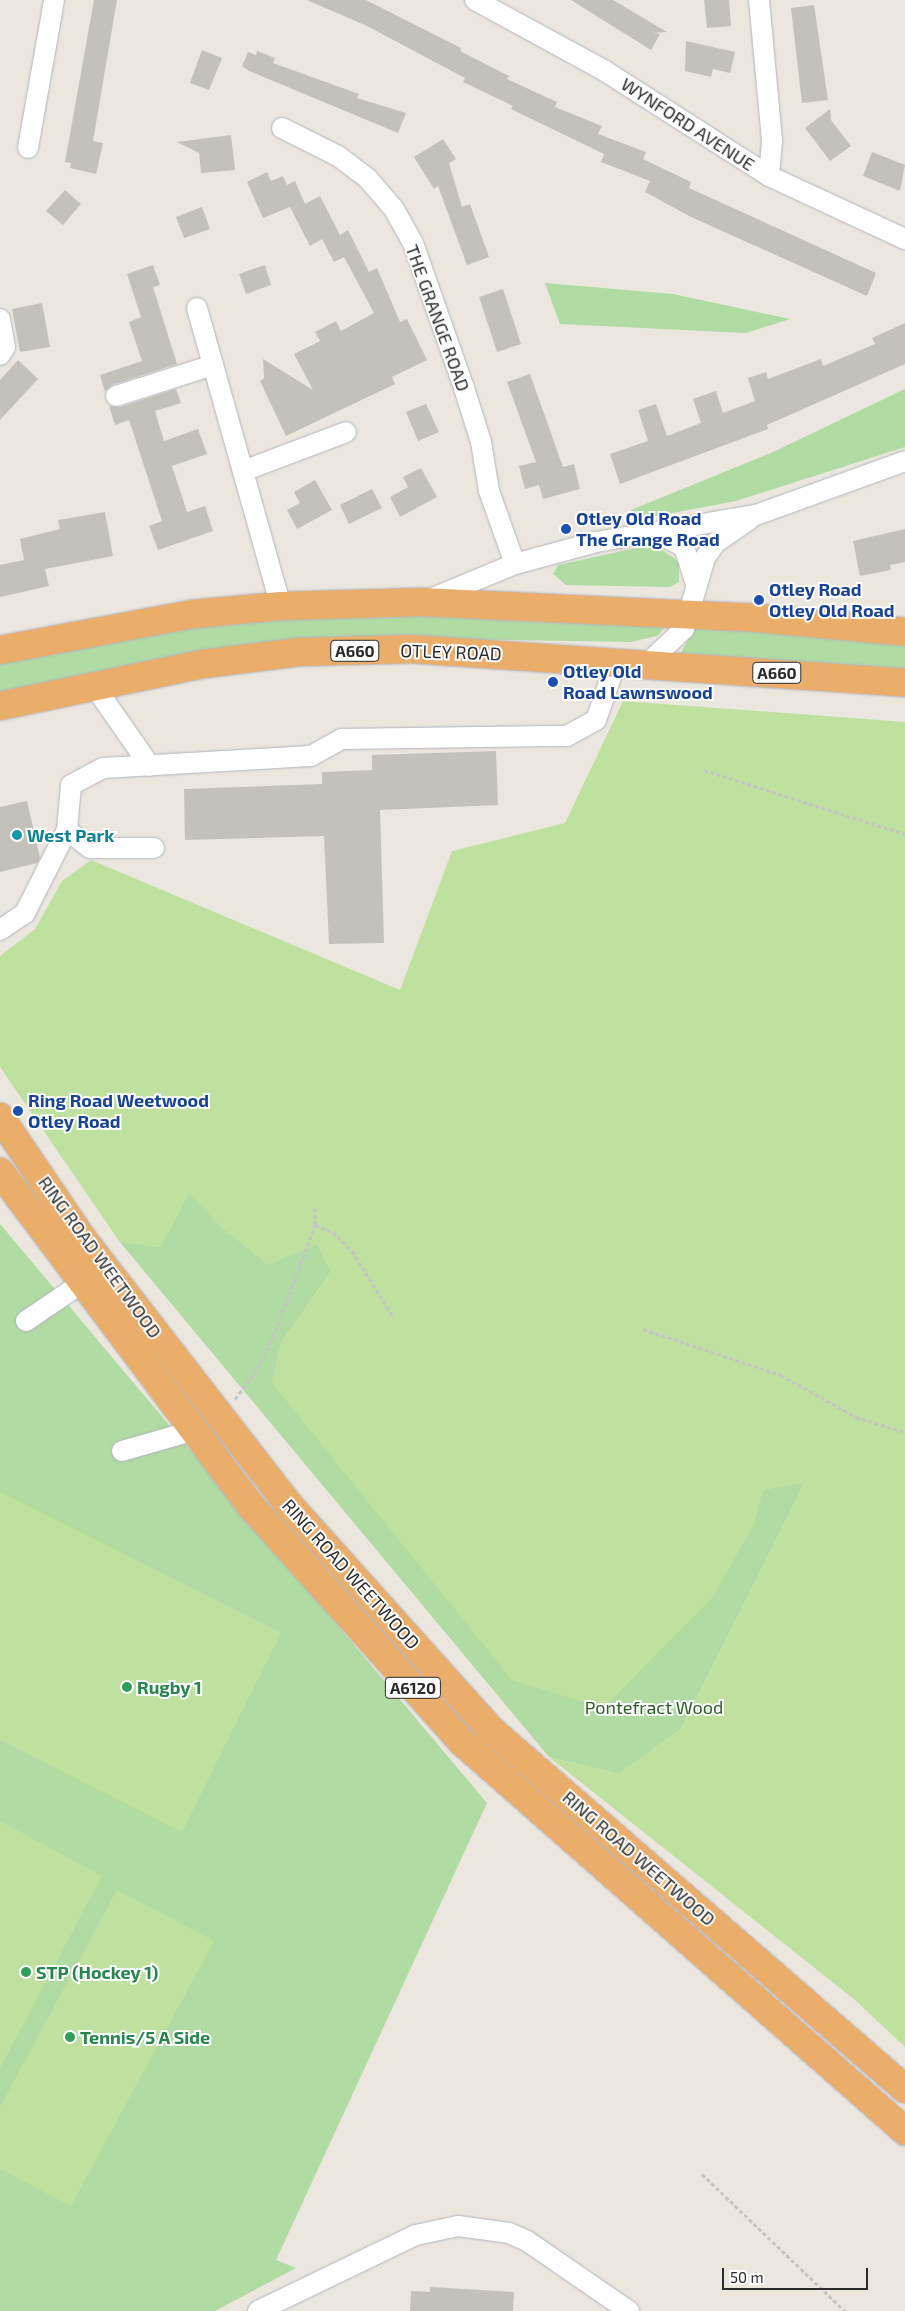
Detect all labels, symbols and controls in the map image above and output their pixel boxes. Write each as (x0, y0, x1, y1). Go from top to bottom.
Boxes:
street label: WYNFORD AVENUE (617, 73, 759, 175)
street label: THE GRANGE ROAD (401, 242, 475, 394)
place label: Otley Old Road The Grange Road (576, 508, 720, 550)
marker: Otley Old Road The Grange Road (560, 523, 572, 535)
place label: Otley Road Otley Old Road (769, 579, 895, 622)
marker: Otley Road Otley Old Road (753, 594, 765, 606)
road number: A660 (330, 637, 380, 664)
street label: OTLEY ROAD (400, 639, 502, 665)
road number: A660 (752, 660, 802, 686)
place label: Otley Old Road Lawnswood (563, 661, 713, 704)
marker: Otley Old Road Lawnswood (547, 676, 559, 688)
place label: West Park (27, 824, 114, 846)
marker: West Park (11, 829, 23, 841)
place label: Ring Road Weetwood Otley Road (28, 1090, 209, 1132)
marker: Ring Road Weetwood Otley Road (12, 1105, 24, 1117)
street label: RING ROAD WEETWOOD (34, 1172, 166, 1342)
street label: RING ROAD WEETWOOD (278, 1494, 424, 1654)
road number: A6120 (384, 1675, 442, 1702)
place label: Rugby 1 (137, 1676, 202, 1698)
marker: Rugby 1 (121, 1681, 133, 1693)
park label: Pontefract Wood (585, 1696, 723, 1718)
street label: RING ROAD WEETWOOD (558, 1786, 720, 1930)
place label: STP (Hockey 1) (36, 1961, 159, 1983)
marker: STP (Hockey 1) (20, 1966, 32, 1978)
place label: Tennis/5 A Side (80, 2026, 211, 2048)
marker: Tennis/5 A Side (64, 2031, 76, 2043)
scale bar (725, 2258, 871, 2290)
text: 50 m (730, 2268, 764, 2286)

